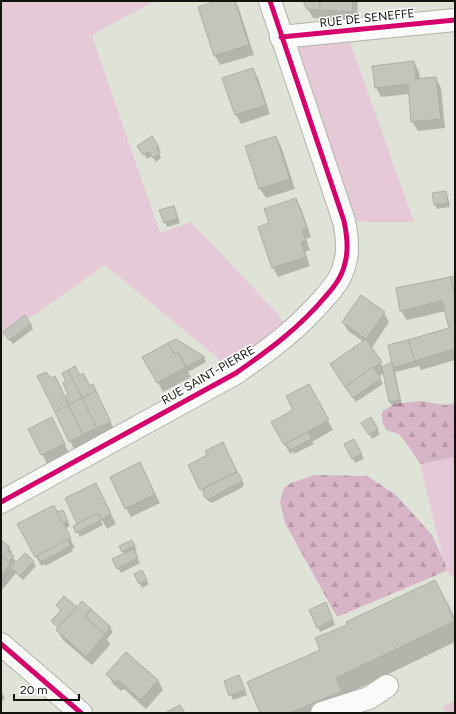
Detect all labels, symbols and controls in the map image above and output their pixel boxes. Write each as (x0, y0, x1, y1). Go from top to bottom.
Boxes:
street label: RUE DE SENEFFE (319, 6, 415, 30)
street label: RUE SAINT-PIERRE (159, 343, 257, 407)
scale bar (14, 676, 79, 702)
text: 20 m (20, 683, 48, 697)

